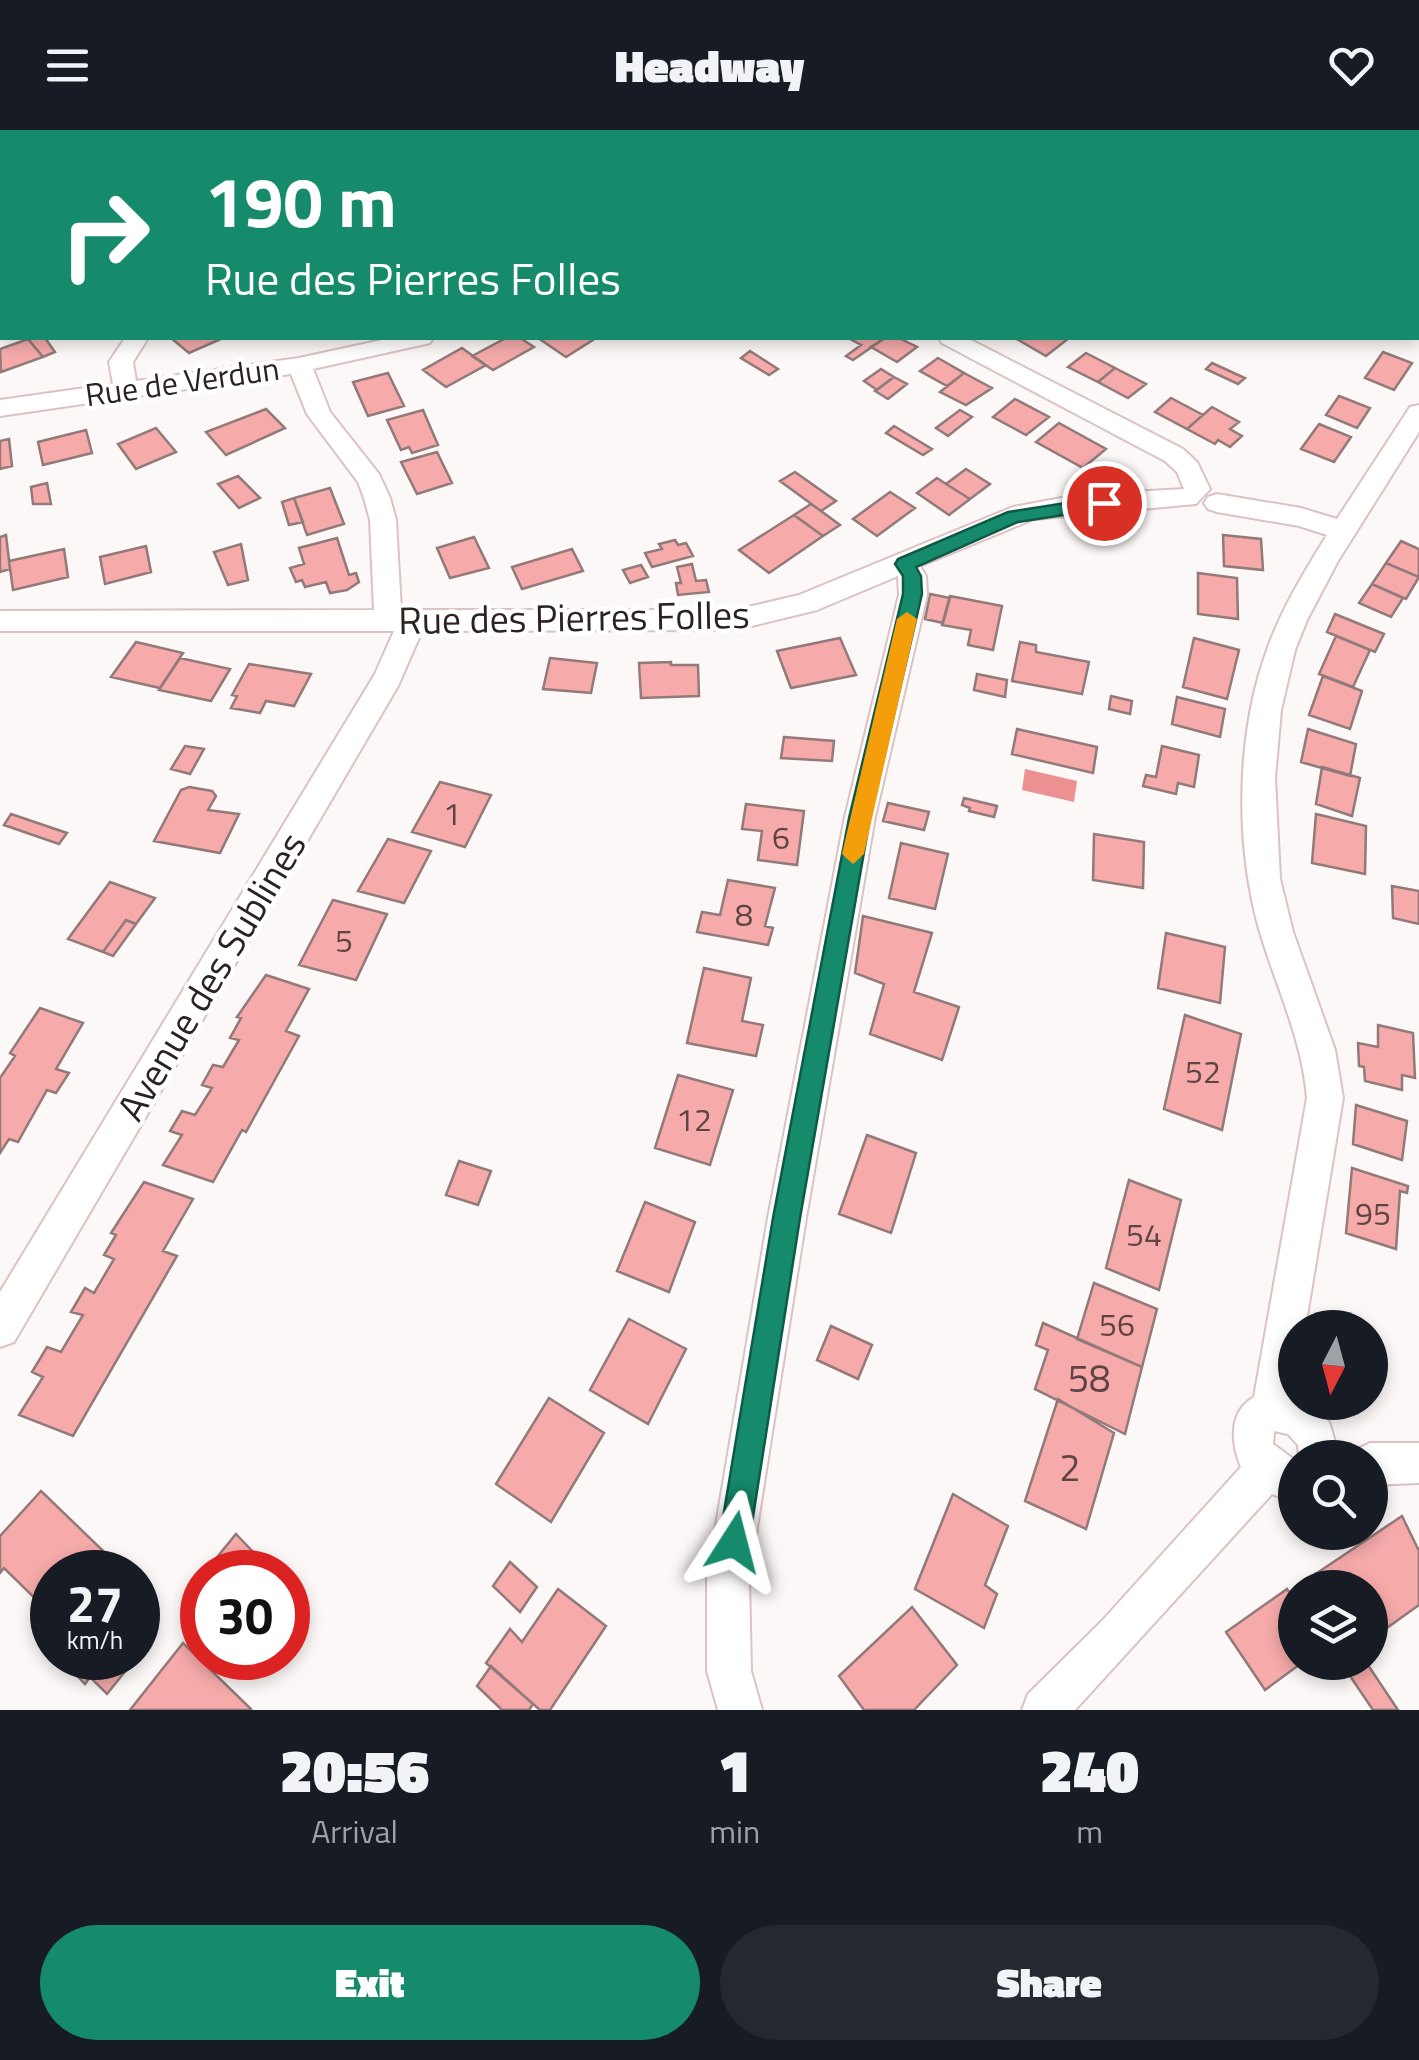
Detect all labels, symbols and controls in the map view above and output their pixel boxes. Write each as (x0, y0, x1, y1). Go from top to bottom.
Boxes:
text: Headway (615, 31, 804, 99)
icon: menu (40, 38, 95, 93)
icon: heart (1324, 38, 1379, 93)
text: 190 m (205, 148, 397, 254)
icon: right (40, 170, 170, 300)
text: Rue des Pierres Folles (205, 244, 621, 312)
street label: Rue de Verdun (82, 344, 282, 418)
pin (1062, 461, 1147, 546)
icon: arrive (1077, 476, 1132, 531)
street label: Rue des Pierres Folles (398, 585, 750, 649)
house number: 1 (443, 789, 461, 837)
house number: 6 (772, 813, 790, 861)
street label: Avenue des Sublines (102, 821, 320, 1131)
house number: 8 (735, 890, 753, 938)
house number: 5 (335, 916, 353, 964)
house number: 52 (1185, 1047, 1221, 1095)
house number: 12 (676, 1095, 712, 1143)
house number: 95 (1355, 1189, 1391, 1237)
house number: 54 (1126, 1210, 1162, 1258)
house number: 56 (1099, 1300, 1135, 1348)
north arrow (1278, 1310, 1388, 1420)
map controls (1278, 1310, 1388, 1680)
house number: 58 (1068, 1349, 1110, 1407)
house number: 2 (1059, 1438, 1081, 1496)
button: search (1278, 1440, 1388, 1550)
position arrow (682, 1490, 786, 1594)
speed limit sign: 30 (180, 1550, 310, 1680)
text: 27 (67, 1565, 123, 1641)
button: layers (1278, 1570, 1388, 1680)
text: km/h (67, 1621, 123, 1659)
text: 20:56 (280, 1724, 429, 1815)
text: 1 (718, 1724, 751, 1815)
text: 240 (1040, 1724, 1139, 1815)
text: Arrival (311, 1807, 398, 1855)
text: min (709, 1807, 760, 1855)
text: m (1076, 1807, 1103, 1855)
button: Exit (40, 1925, 700, 2040)
button: Share (720, 1925, 1379, 2040)

